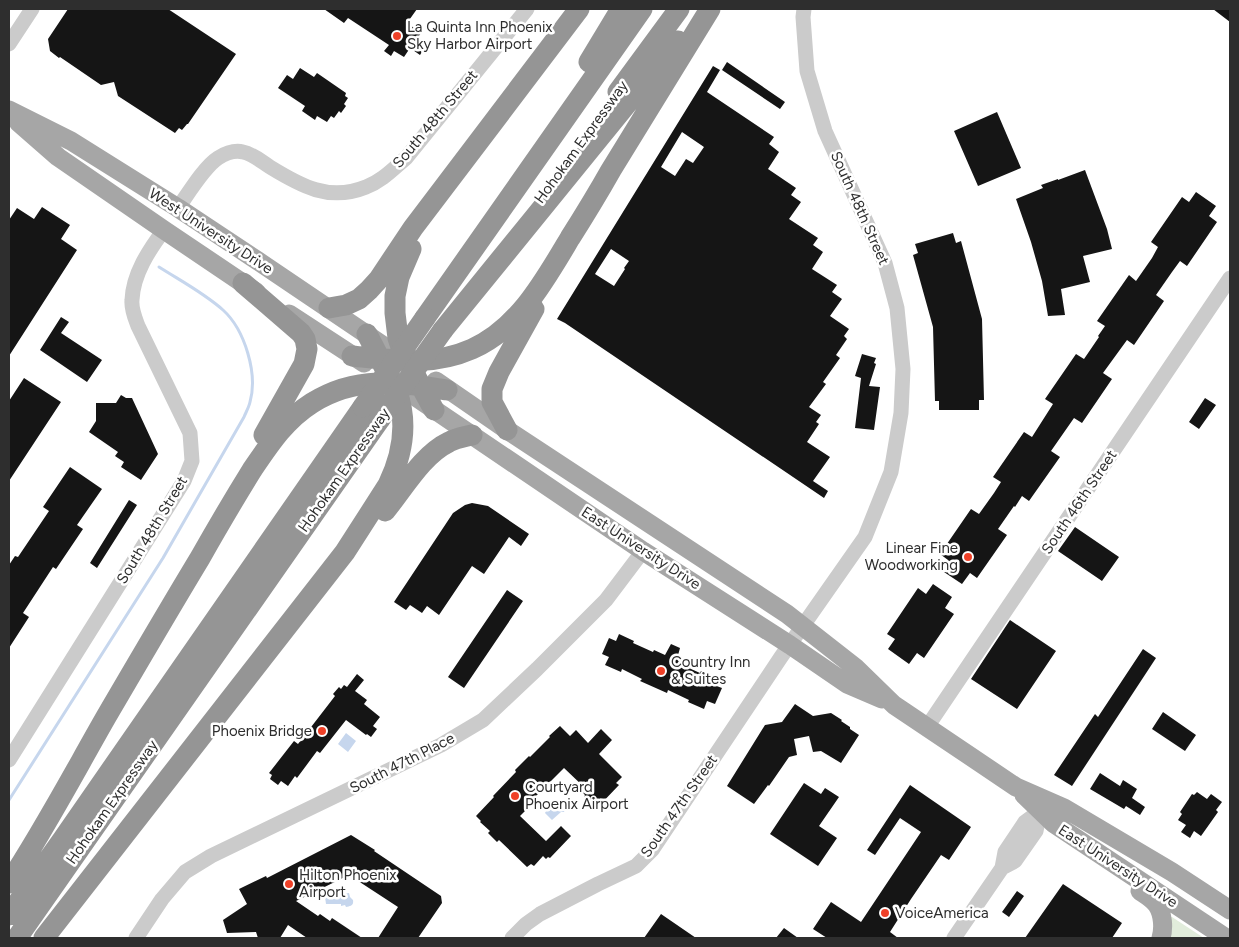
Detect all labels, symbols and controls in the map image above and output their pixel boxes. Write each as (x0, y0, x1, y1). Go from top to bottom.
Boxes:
place label: La Quinta Inn Phoenix Sky Harbor Airport (407, 18, 553, 53)
marker: La Quinta Inn Phoenix Sky Harbor Airport (391, 30, 403, 42)
street label: South 48th Street (389, 66, 481, 172)
street label: Hohokam Expressway (530, 77, 632, 207)
street label: South 48th Street (827, 148, 893, 268)
street label: West University Drive (146, 184, 276, 278)
street label: Hohokam Expressway (294, 404, 394, 536)
street label: South 46th Street (1038, 446, 1121, 557)
street label: South 48th Street (113, 473, 191, 587)
street label: East University Drive (578, 503, 704, 593)
place label: Linear Fine Woodworking (865, 539, 958, 574)
marker: Linear Fine Woodworking (962, 551, 974, 563)
place label: Country Inn & Suites (671, 653, 750, 688)
marker: Country Inn & Suites (655, 665, 667, 677)
place label: Phoenix Bridge (212, 722, 312, 740)
marker: Phoenix Bridge (316, 725, 328, 737)
street label: South 47th Place (347, 729, 457, 797)
street label: Hohokam Expressway (62, 736, 162, 868)
street label: South 47th Street (637, 751, 721, 861)
place label: Courtyard Phoenix Airport (525, 778, 629, 813)
marker: Courtyard Phoenix Airport (509, 790, 521, 802)
street label: East University Drive (1055, 821, 1181, 911)
place label: Hilton Phoenix Airport (299, 866, 396, 901)
marker: Hilton Phoenix Airport (283, 878, 295, 890)
place label: VoiceAmerica (895, 904, 989, 922)
marker: VoiceAmerica (879, 907, 891, 919)

